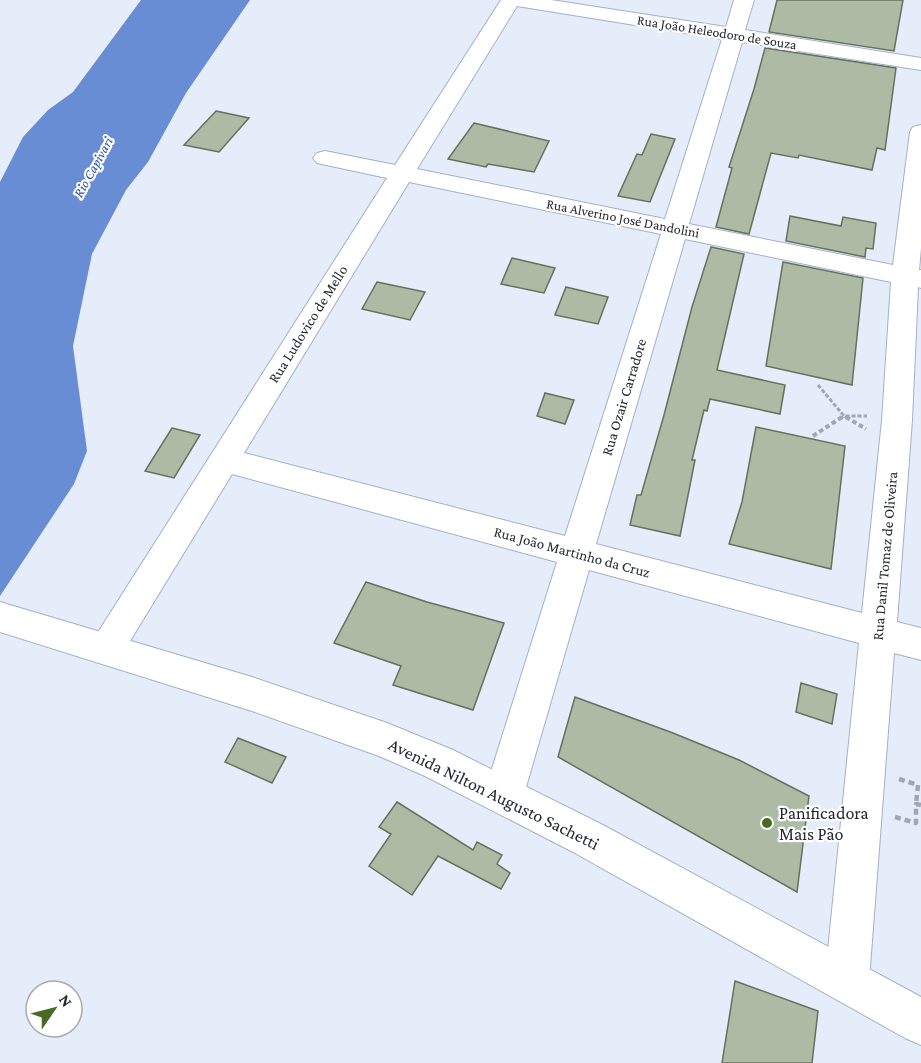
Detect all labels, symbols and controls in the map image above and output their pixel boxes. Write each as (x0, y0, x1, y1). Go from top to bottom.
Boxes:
street label: Rua João Heleodoro de Souza (636, 11, 798, 53)
water label: Rio Capivari (70, 134, 116, 200)
street label: Rua Alverino José Dandolini (545, 195, 701, 241)
street label: Rua Ludovico de Mello (265, 262, 351, 386)
street label: Rua Ozair Carradore (599, 336, 649, 457)
street label: Rua Danil Tomaz de Oliveira (870, 471, 900, 641)
street label: Rua João Martinho da Cruz (492, 523, 652, 582)
street label: Avenida Nilton Augusto Sachetti (385, 734, 603, 854)
place label: Panificadora Mais Pão (779, 803, 869, 844)
marker: Panificadora Mais Pão (760, 816, 774, 830)
north arrow (24, 979, 84, 1039)
text: N (56, 991, 76, 1010)

